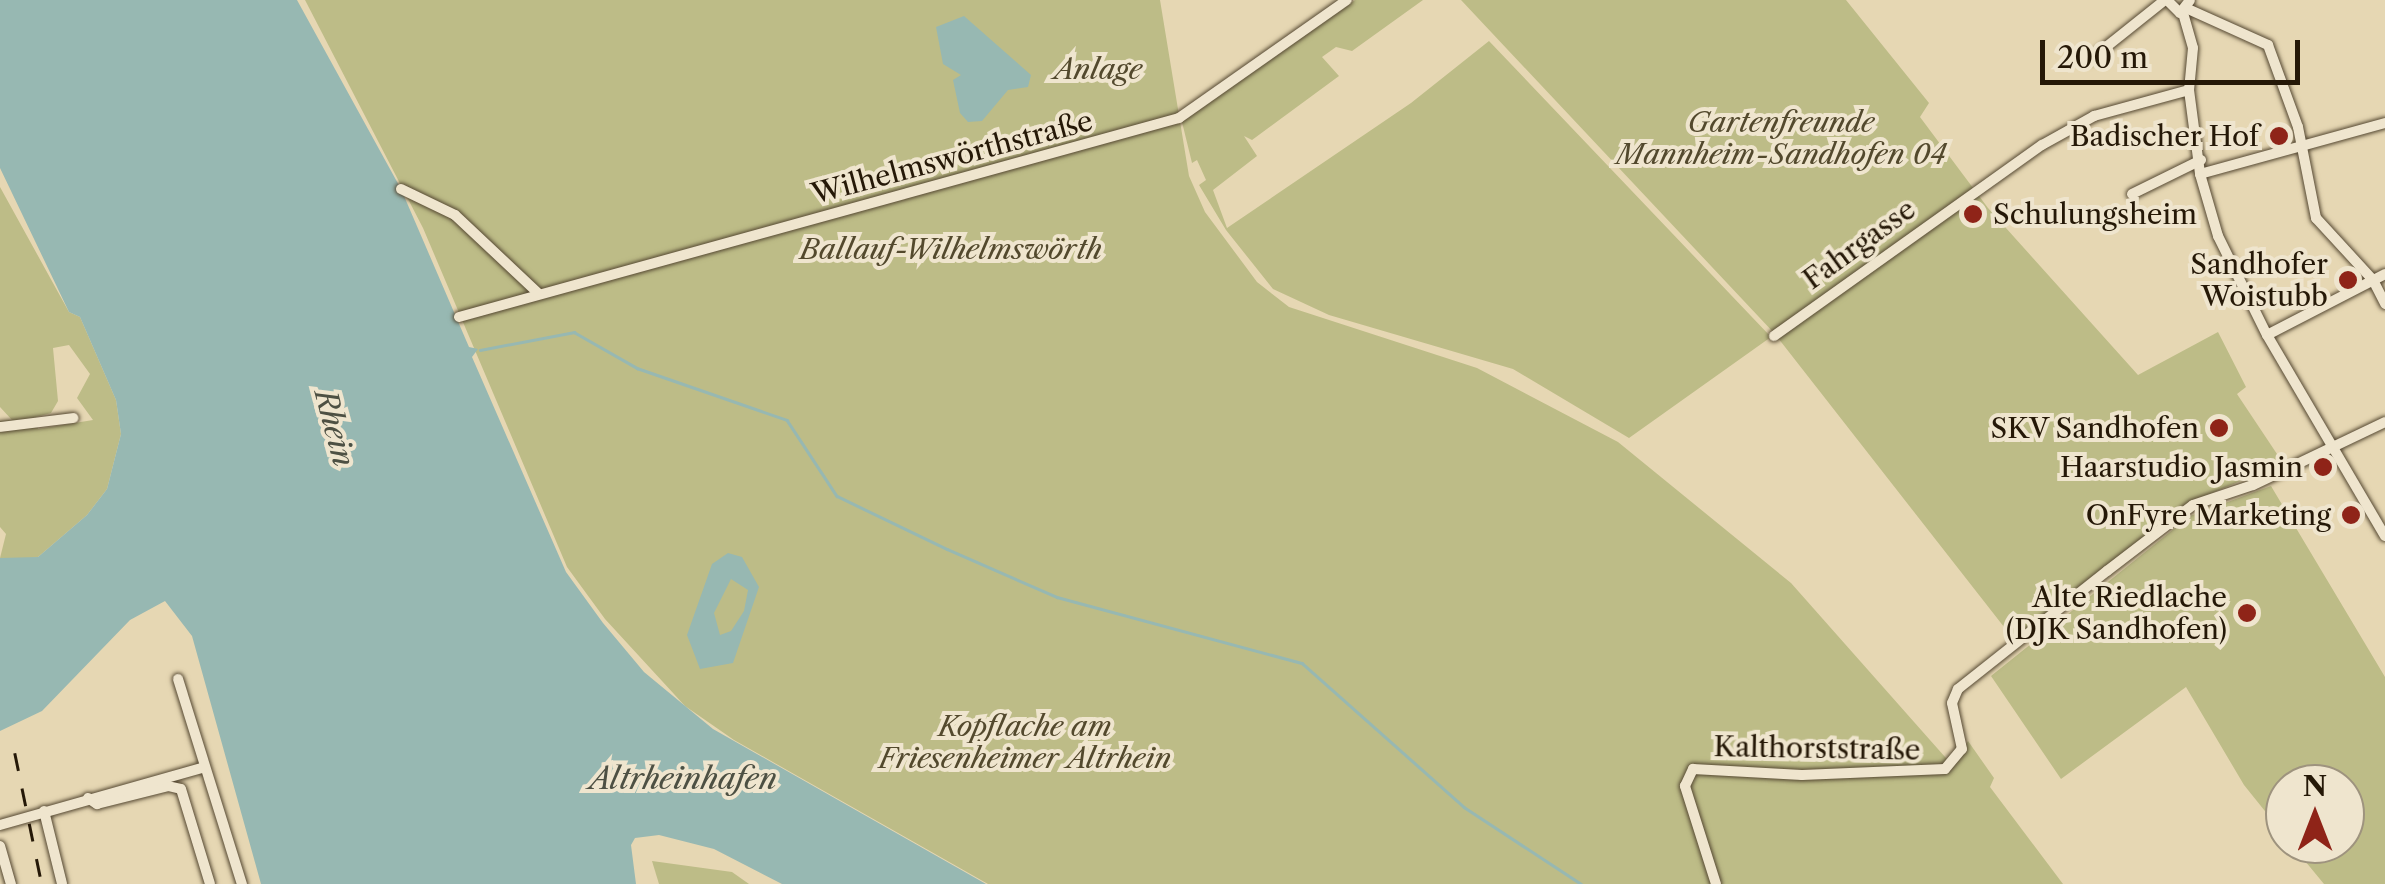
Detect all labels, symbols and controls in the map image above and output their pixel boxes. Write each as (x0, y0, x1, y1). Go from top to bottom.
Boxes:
scale bar (2045, 20, 2305, 82)
text: 200 m (2057, 39, 2148, 76)
park label: Anlage (1054, 52, 1142, 86)
street label: Wilhelmswörthstraße (808, 103, 1096, 211)
park label: Gartenfreunde Mannheim-Sandhofen 04 (1616, 105, 1946, 171)
place label: Badischer Hof (2069, 119, 2259, 153)
marker: Badischer Hof (2268, 125, 2290, 147)
street label: Fahrgasse (1796, 192, 1922, 296)
place label: Schulungsheim (1993, 197, 2197, 231)
marker: Schulungsheim (1962, 203, 1984, 225)
park label: Ballauf-Wilhelmswörth (800, 232, 1102, 266)
place label: Sandhofer Woistubb (2190, 247, 2328, 313)
marker: Sandhofer Woistubb (2337, 269, 2359, 291)
water label: Rhein (306, 385, 362, 471)
place label: SKV Sandhofen (1989, 411, 2199, 445)
marker: SKV Sandhofen (2208, 417, 2230, 439)
place label: Haarstudio Jasmin (2060, 450, 2303, 484)
marker: Haarstudio Jasmin (2312, 456, 2334, 478)
place label: OnFyre Marketing (2086, 498, 2331, 532)
marker: OnFyre Marketing (2340, 504, 2362, 526)
place label: Alte Riedlache (DJK Sandhofen) (2005, 580, 2227, 646)
marker: Alte Riedlache (DJK Sandhofen) (2236, 602, 2258, 624)
park label: Kopflache am Friesenheimer Altrhein (879, 709, 1171, 775)
street label: Kalthorststraße (1713, 729, 1921, 767)
water label: Altrheinhafen (589, 761, 777, 797)
north arrow (2265, 764, 2365, 864)
text: N (2303, 769, 2327, 803)

